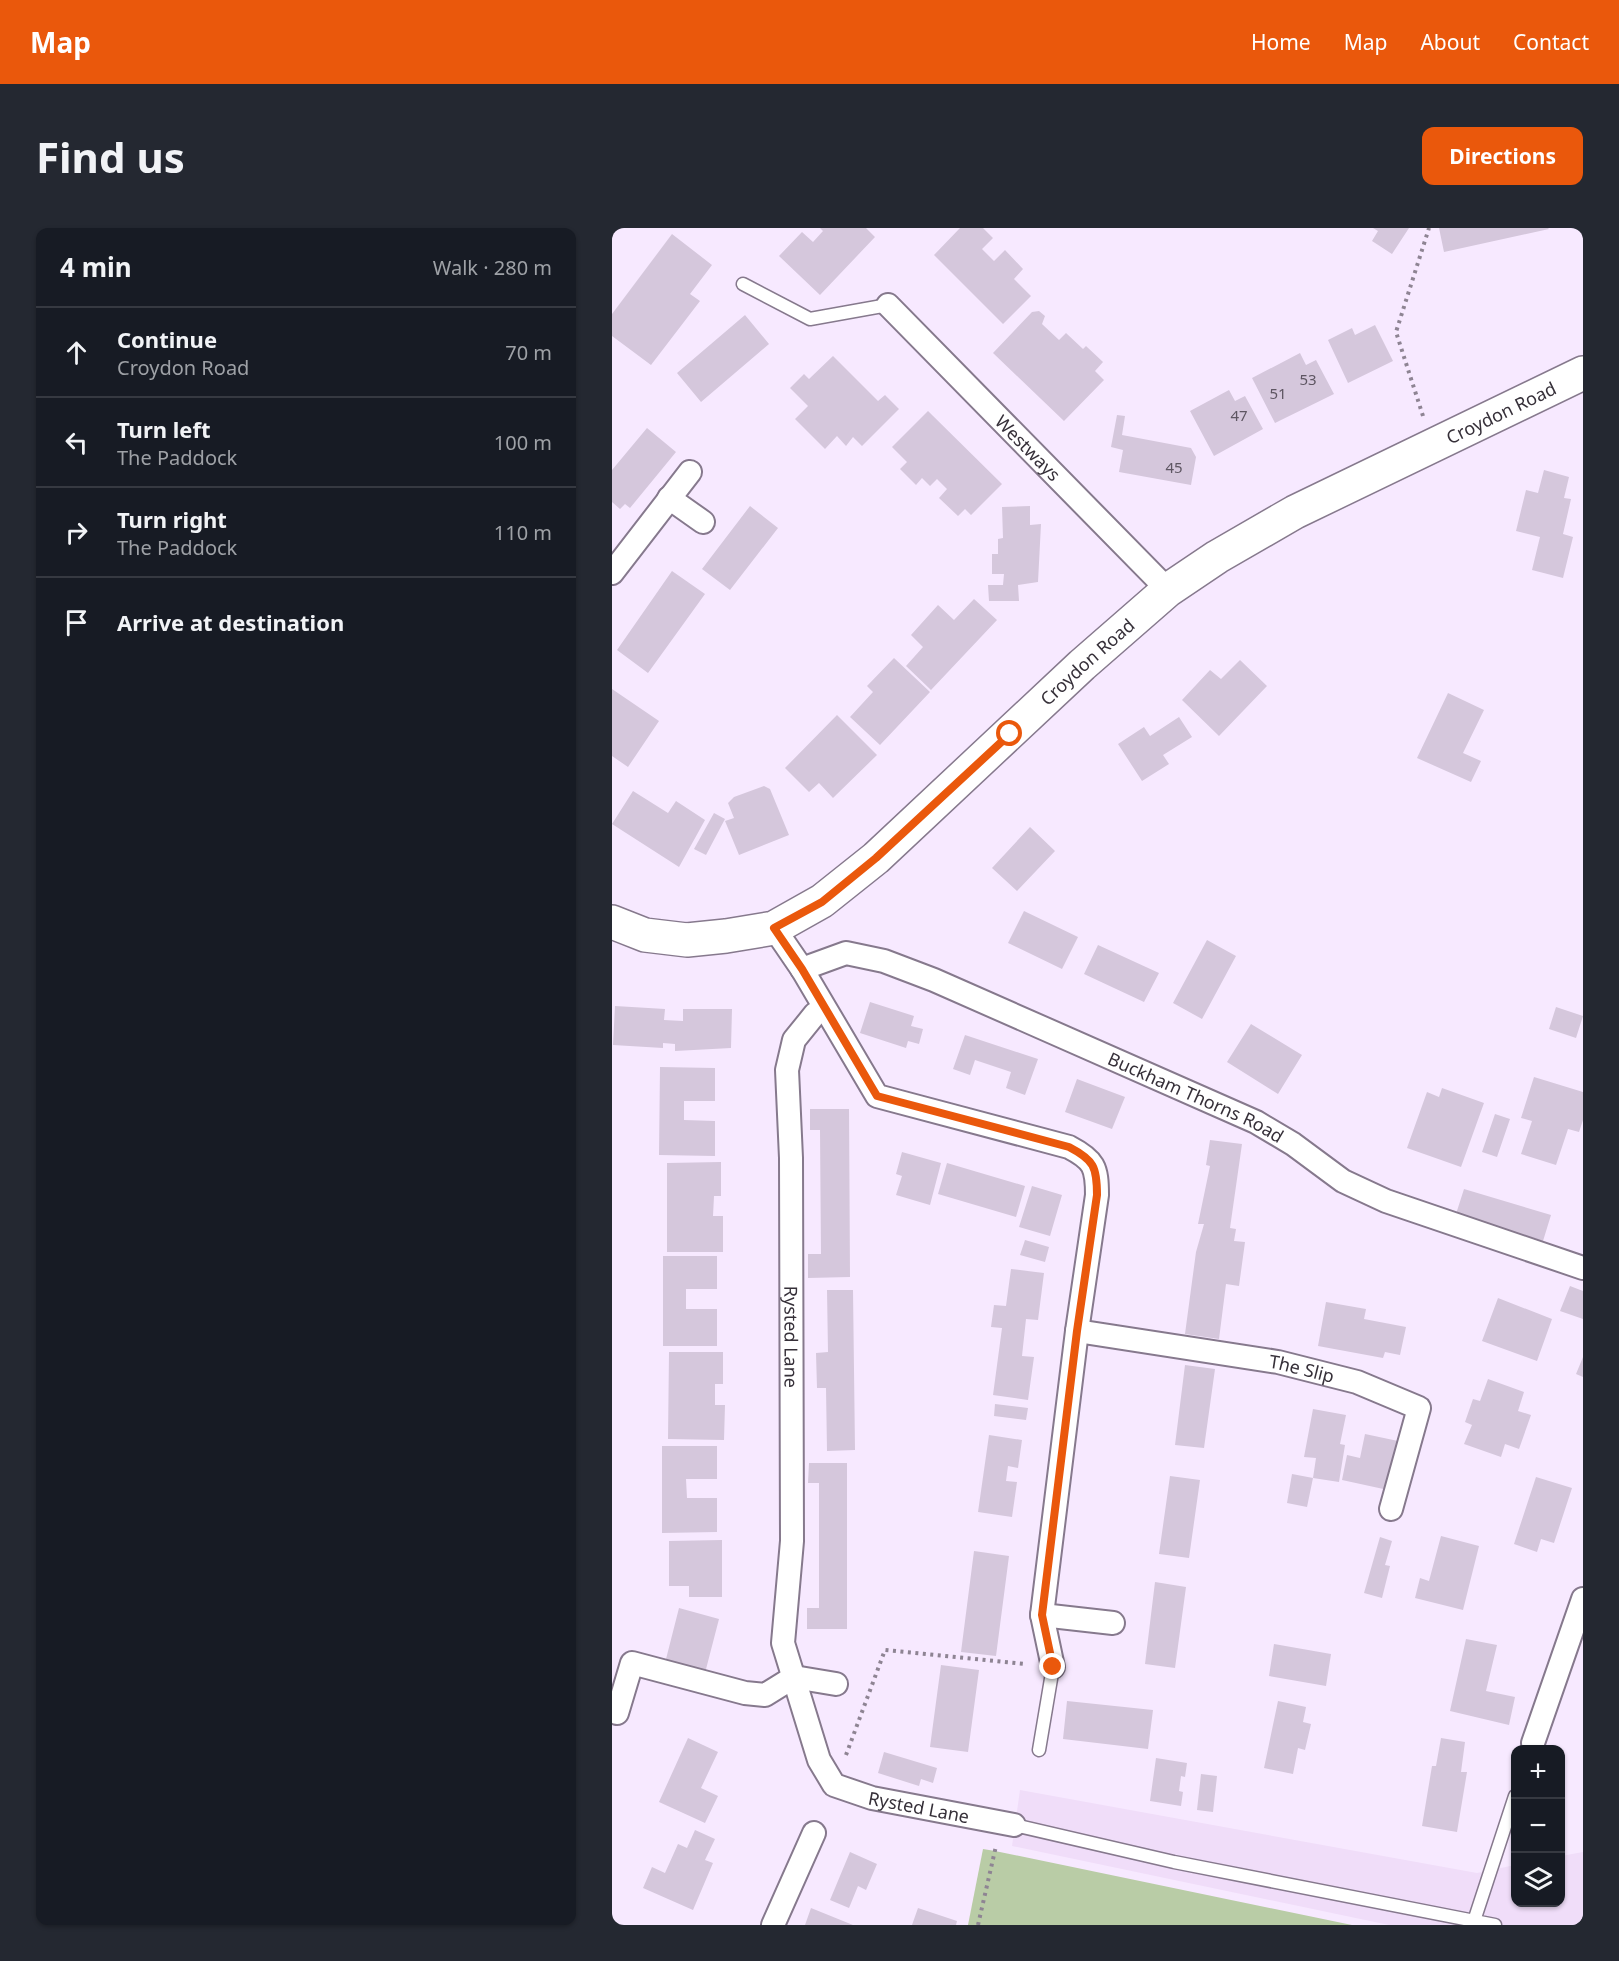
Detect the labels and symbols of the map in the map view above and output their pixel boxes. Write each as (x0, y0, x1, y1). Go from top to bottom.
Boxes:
house number: 53 (1299, 369, 1317, 389)
street label: Croydon Road (1442, 376, 1560, 449)
house number: 51 (1269, 383, 1287, 403)
house number: 47 (1230, 405, 1248, 425)
street label: Westways (990, 409, 1066, 486)
house number: 45 (1165, 457, 1183, 477)
street label: Croydon Road (1035, 613, 1139, 710)
route start (996, 720, 1022, 746)
street label: Buckham Thorns Road (1104, 1046, 1288, 1148)
street label: Rysted Lane (779, 1286, 804, 1388)
street label: The Slip (1268, 1349, 1337, 1388)
route end (1039, 1653, 1065, 1679)
street label: Rysted Lane (866, 1786, 971, 1828)

